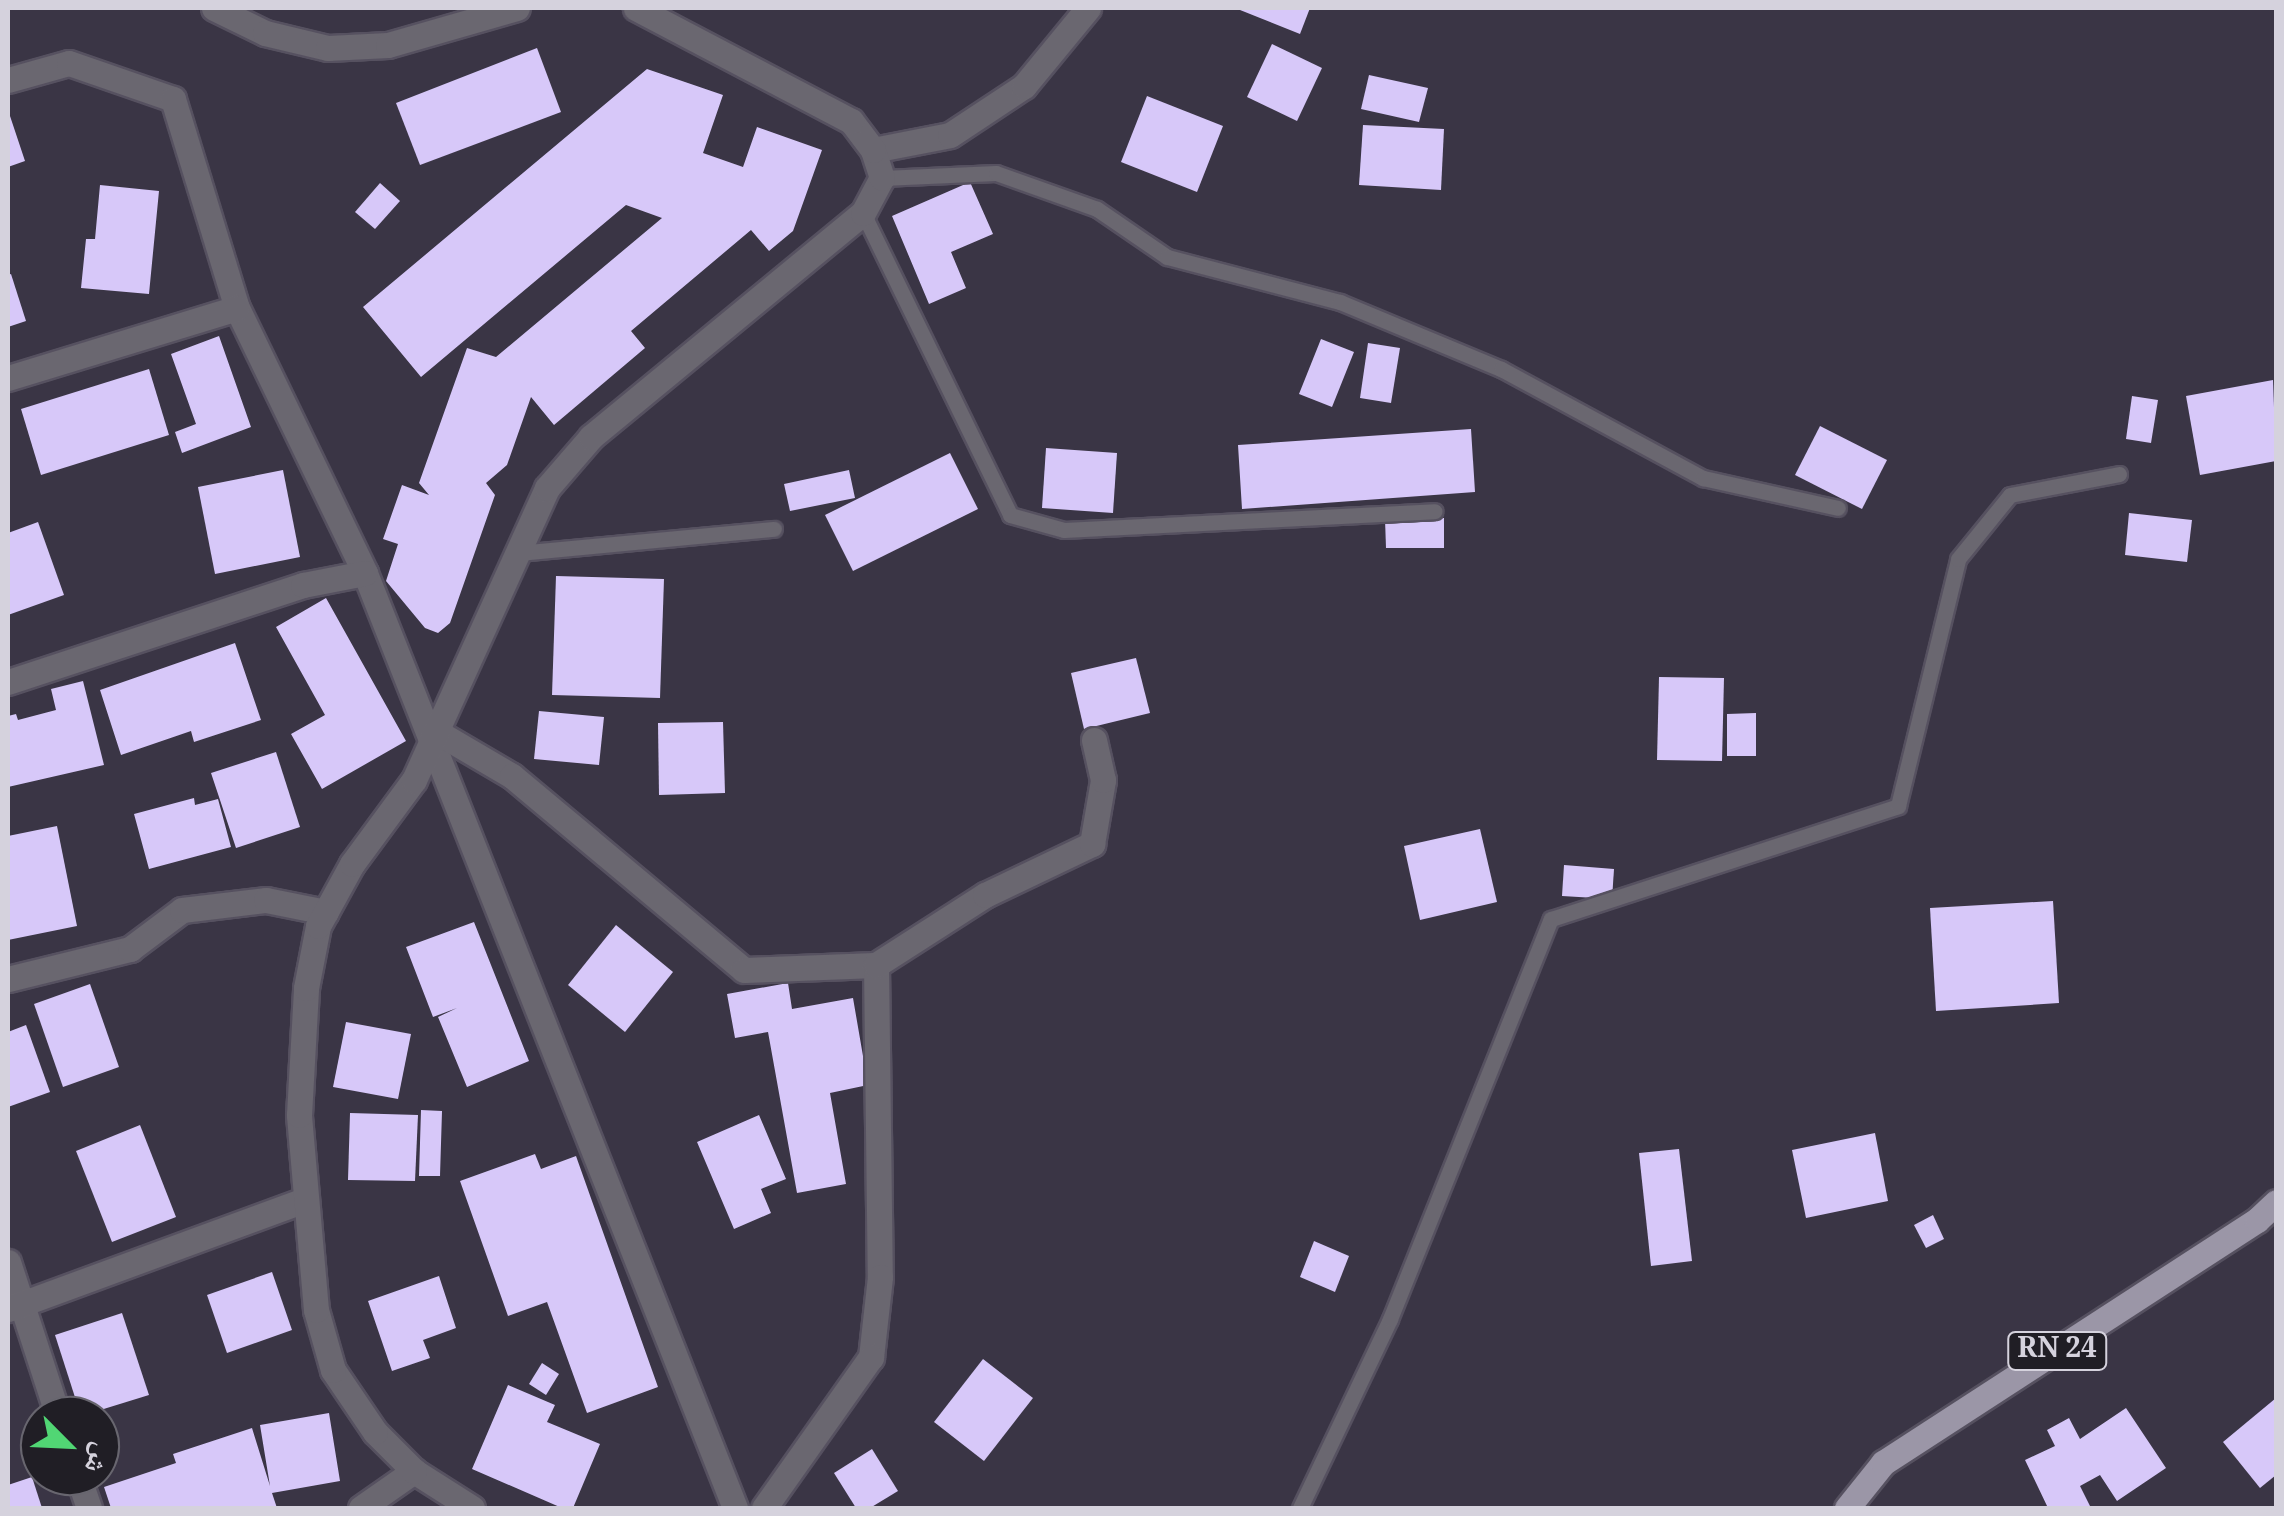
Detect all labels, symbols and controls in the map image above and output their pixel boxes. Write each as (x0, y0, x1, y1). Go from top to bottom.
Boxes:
road number: RN 24 (2007, 1328, 2107, 1374)
north arrow (20, 1396, 120, 1496)
text: ش (68, 1434, 124, 1481)

